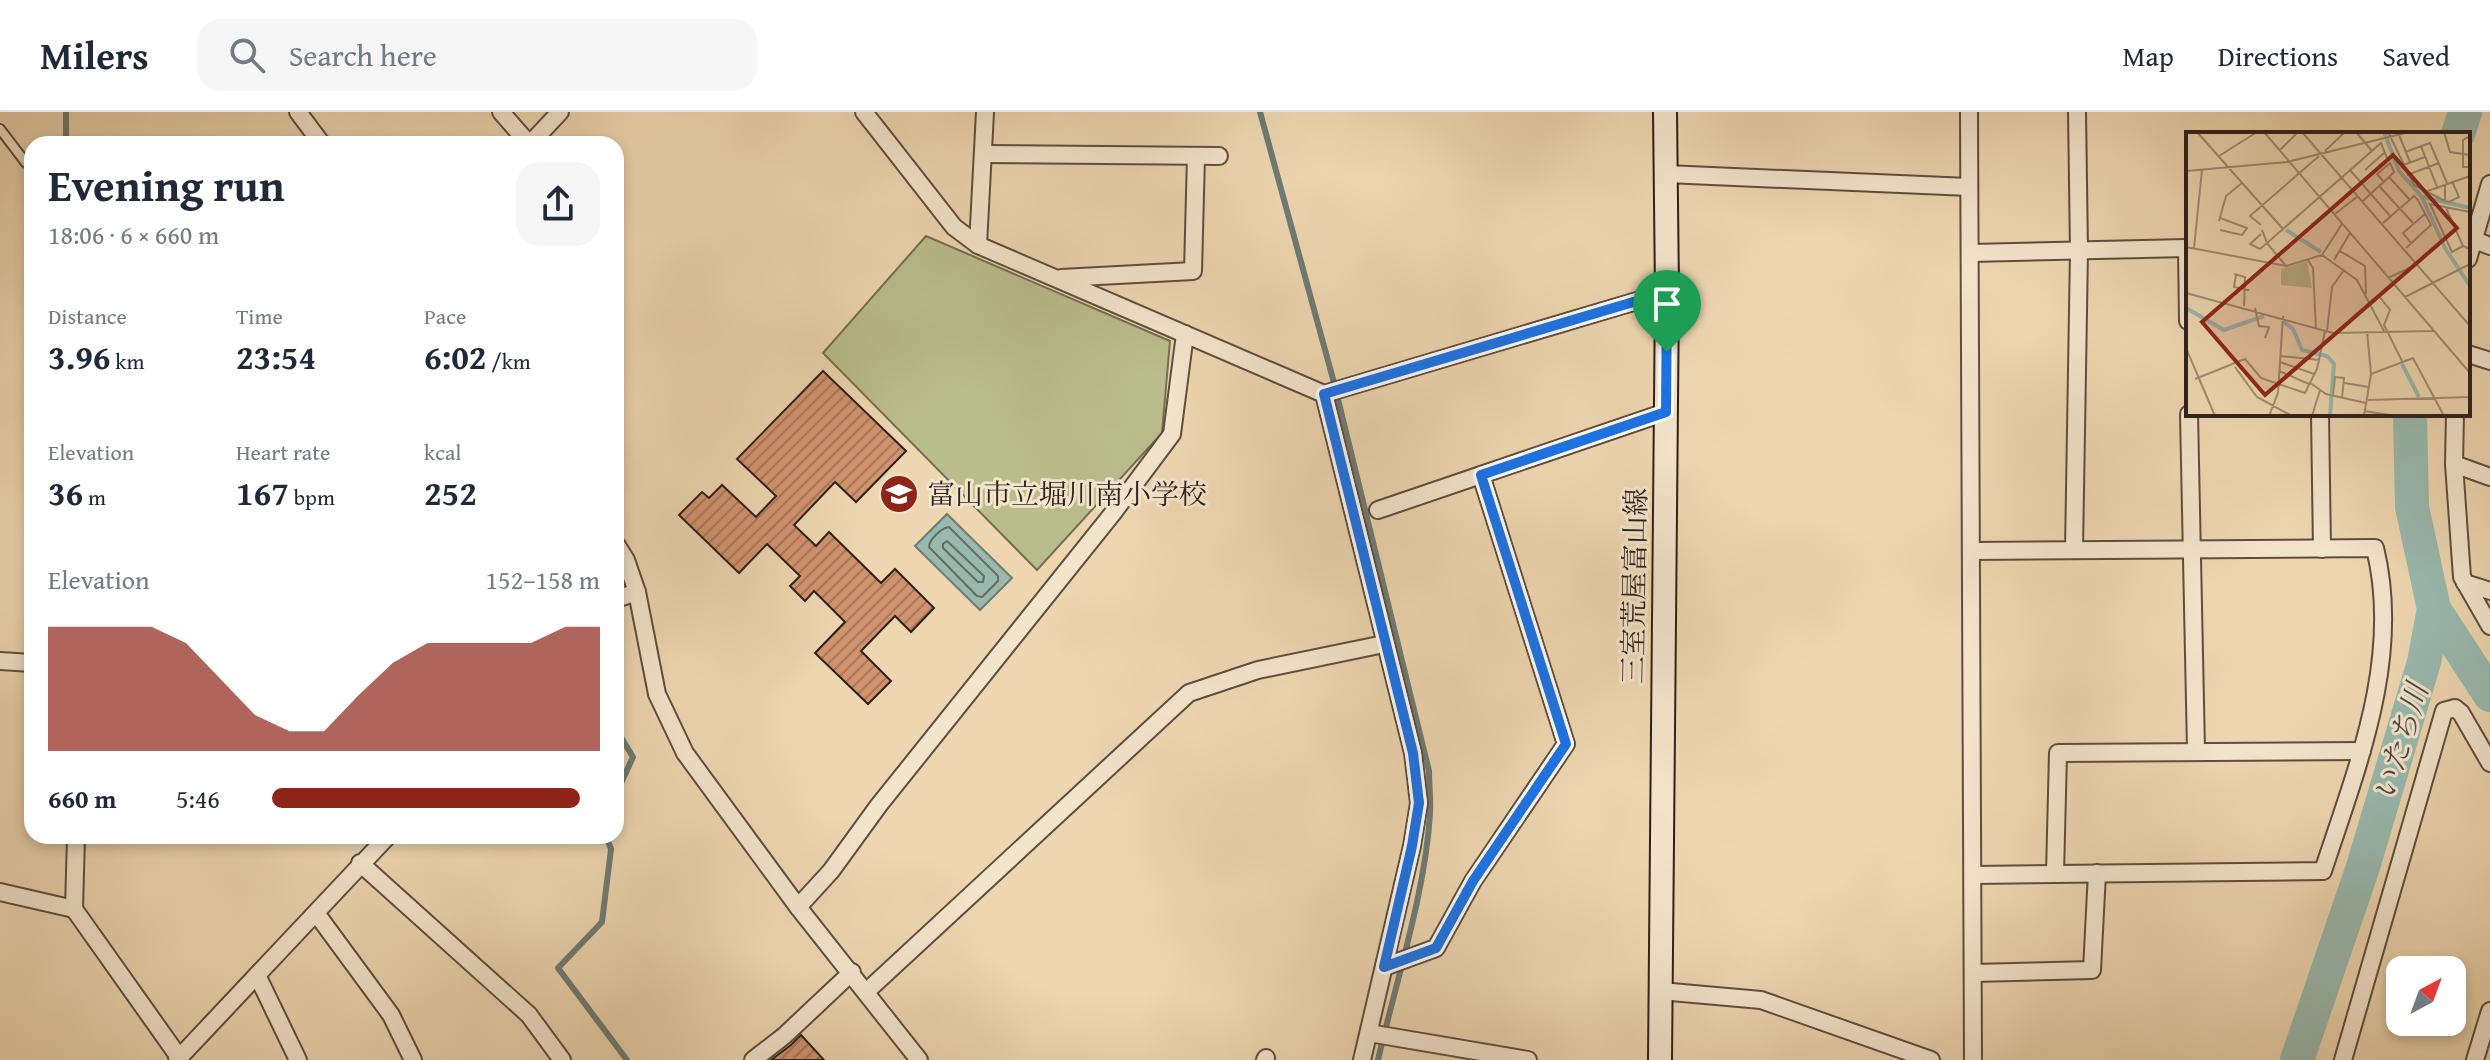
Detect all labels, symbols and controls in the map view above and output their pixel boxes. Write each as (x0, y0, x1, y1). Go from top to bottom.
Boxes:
search box (197, 19, 757, 91)
text: Milers (40, 27, 149, 83)
icon: search (225, 33, 269, 77)
text: Search here (289, 33, 437, 77)
text: Map (2122, 35, 2174, 76)
text: Directions (2218, 35, 2338, 76)
text: Saved (2382, 35, 2450, 76)
inset map (2186, 132, 2470, 416)
text: Evening run (48, 153, 285, 217)
button: share (516, 162, 600, 246)
text: 18:06 · 6 × 660 m (48, 215, 219, 254)
pin (1633, 270, 1701, 352)
icon: arrive (1645, 282, 1689, 326)
text: Distance (48, 300, 127, 332)
text: Time (236, 300, 283, 332)
text: Pace (424, 300, 466, 332)
text: 3.96 (48, 332, 110, 381)
text: 23:54 (236, 332, 316, 381)
text: 6:02 (424, 332, 486, 381)
text: km (110, 345, 144, 377)
text: /km (486, 345, 531, 377)
text: Elevation (48, 436, 134, 468)
text: Heart rate (236, 436, 330, 468)
text: kcal (424, 436, 462, 468)
text: 36 (48, 468, 83, 517)
text: 167 (236, 468, 289, 517)
text: 252 (424, 468, 477, 517)
school or university icon: 富山市立堀川南小学校 (878, 473, 920, 515)
place label: 富山市立堀川南小学校 (927, 473, 1207, 514)
text: m (83, 481, 106, 513)
text: bpm (289, 481, 335, 513)
street label: 三室荒屋富山線 (1611, 488, 1656, 684)
text: Elevation (48, 560, 150, 599)
text: 152–158 m (486, 560, 600, 599)
water label: いたち川 (2361, 675, 2440, 806)
text: 660 m (48, 779, 116, 818)
text: 5:46 (176, 779, 220, 818)
north arrow (2386, 956, 2466, 1036)
map controls (2386, 956, 2466, 1036)

